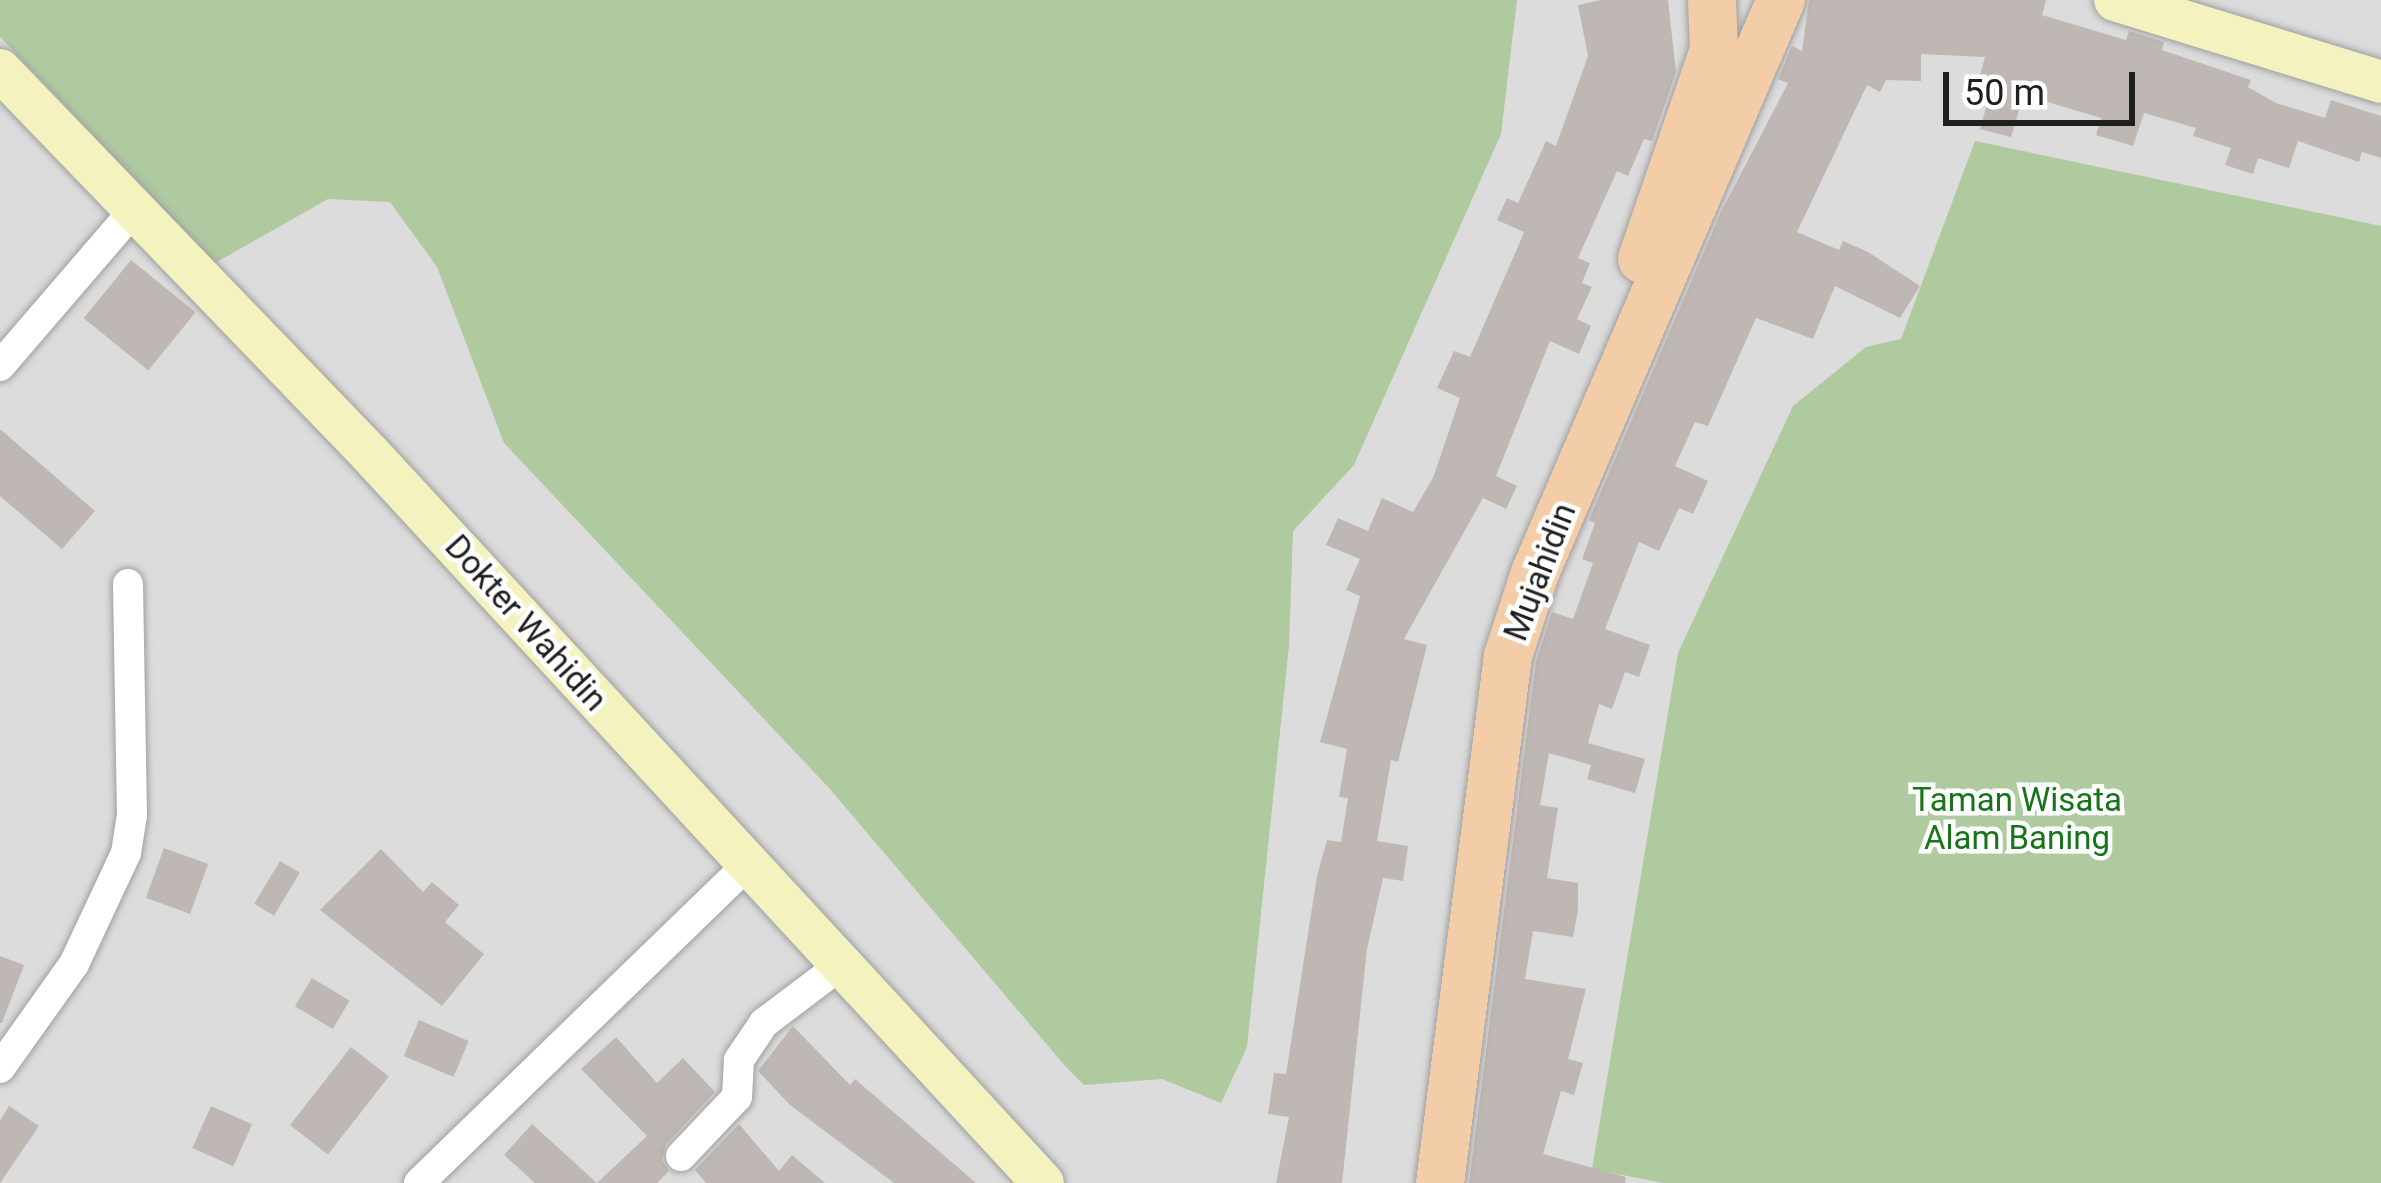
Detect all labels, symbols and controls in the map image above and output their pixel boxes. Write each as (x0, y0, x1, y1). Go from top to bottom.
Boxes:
scale bar (1949, 48, 2141, 122)
text: 50 m (1964, 72, 2045, 114)
street label: Mujahidin (1496, 498, 1584, 646)
street label: Dokter Wahidin (437, 527, 615, 719)
park label: Taman Wisata Alam Baning (1912, 780, 2122, 858)

